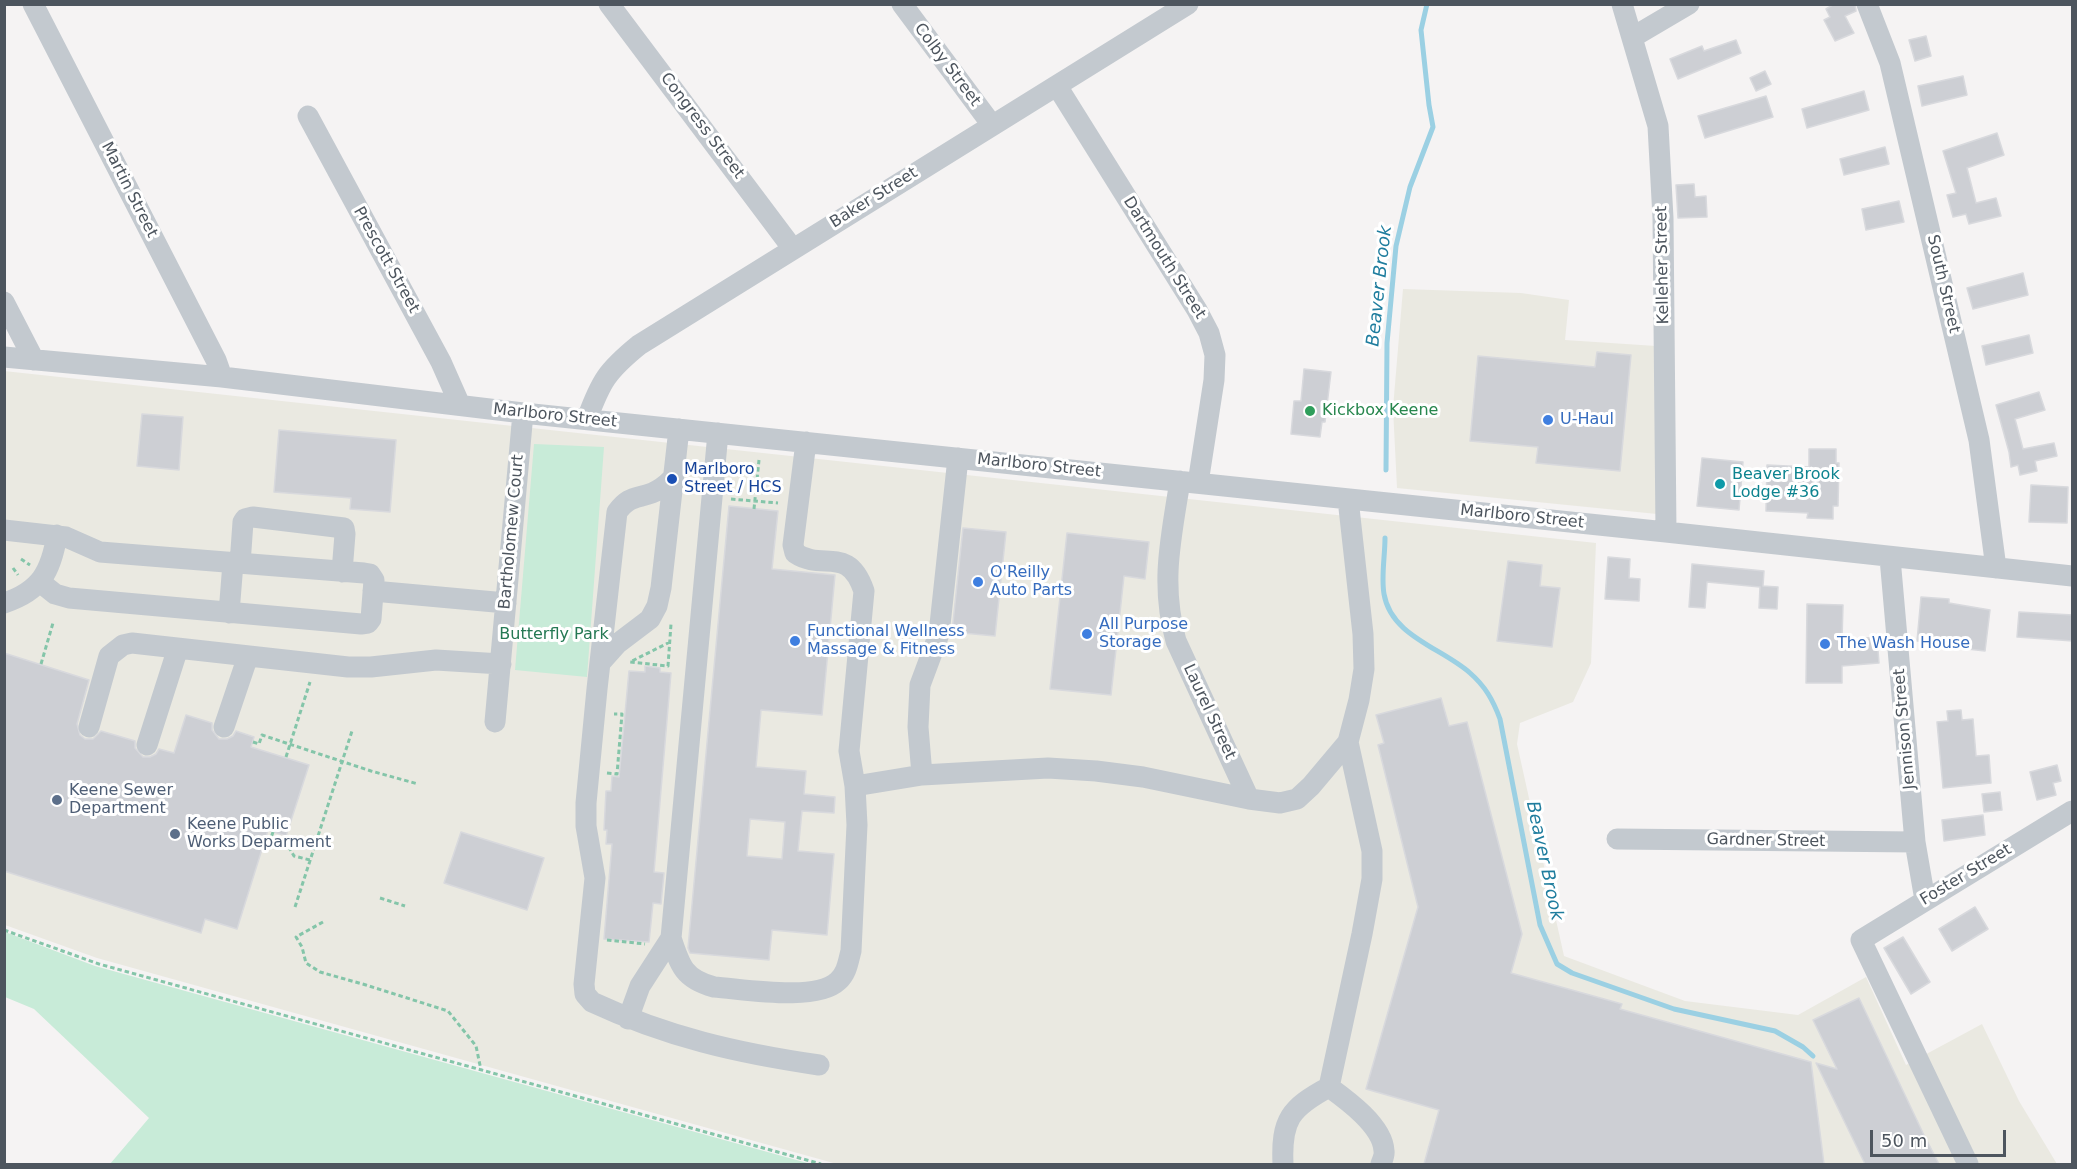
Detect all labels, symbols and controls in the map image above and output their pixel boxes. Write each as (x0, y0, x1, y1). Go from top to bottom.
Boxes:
street label: Colby Street (910, 20, 984, 110)
street label: Congress Street (656, 69, 748, 183)
street label: Martin Street (97, 139, 161, 241)
street label: Baker Street (827, 163, 921, 233)
street label: Dartmouth Street (1119, 193, 1209, 323)
street label: Prescott Street (349, 203, 423, 317)
street label: Kelleher Street (1652, 206, 1674, 324)
water label: Beaver Brook (1363, 224, 1397, 348)
street label: South Street (1922, 233, 1964, 335)
street label: Marlboro Street (492, 400, 618, 432)
place label: Kickbox Keene (1322, 401, 1438, 421)
marker: Kickbox Keene (1303, 404, 1317, 418)
place label: U-Haul (1560, 410, 1614, 430)
marker: U-Haul (1541, 413, 1555, 427)
street label: Marlboro Street (976, 450, 1102, 482)
street label: Bartholomew Court (496, 454, 528, 610)
place label: Marlboro Street / HCS (684, 460, 782, 498)
place label: Beaver Brook Lodge #36 (1732, 465, 1840, 503)
marker: Marlboro Street / HCS (665, 472, 679, 486)
marker: Beaver Brook Lodge #36 (1713, 477, 1727, 491)
street label: Marlboro Street (1459, 501, 1585, 533)
place label: O'Reilly Auto Parts (990, 563, 1072, 601)
marker: O'Reilly Auto Parts (971, 575, 985, 589)
place label: All Purpose Storage (1099, 615, 1188, 653)
place label: Functional Wellness Massage & Fitness (807, 622, 965, 660)
park label: Butterfly Park (499, 625, 609, 645)
marker: All Purpose Storage (1080, 627, 1094, 641)
marker: Functional Wellness Massage & Fitness (788, 634, 802, 648)
place label: The Wash House (1837, 634, 1970, 654)
marker: The Wash House (1818, 637, 1832, 651)
street label: Laurel Street (1179, 661, 1239, 763)
street label: Jennison Street (1890, 668, 1920, 790)
place label: Keene Sewer Department (69, 781, 173, 819)
marker: Keene Sewer Department (50, 793, 64, 807)
water label: Beaver Brook (1521, 799, 1567, 923)
place label: Keene Public Works Deparment (187, 815, 331, 853)
marker: Keene Public Works Deparment (168, 827, 182, 841)
street label: Gardner Street (1706, 830, 1826, 852)
street label: Foster Street (1917, 840, 2015, 910)
scale bar (1873, 1118, 2010, 1156)
text: 50 m (1881, 1130, 1927, 1151)

